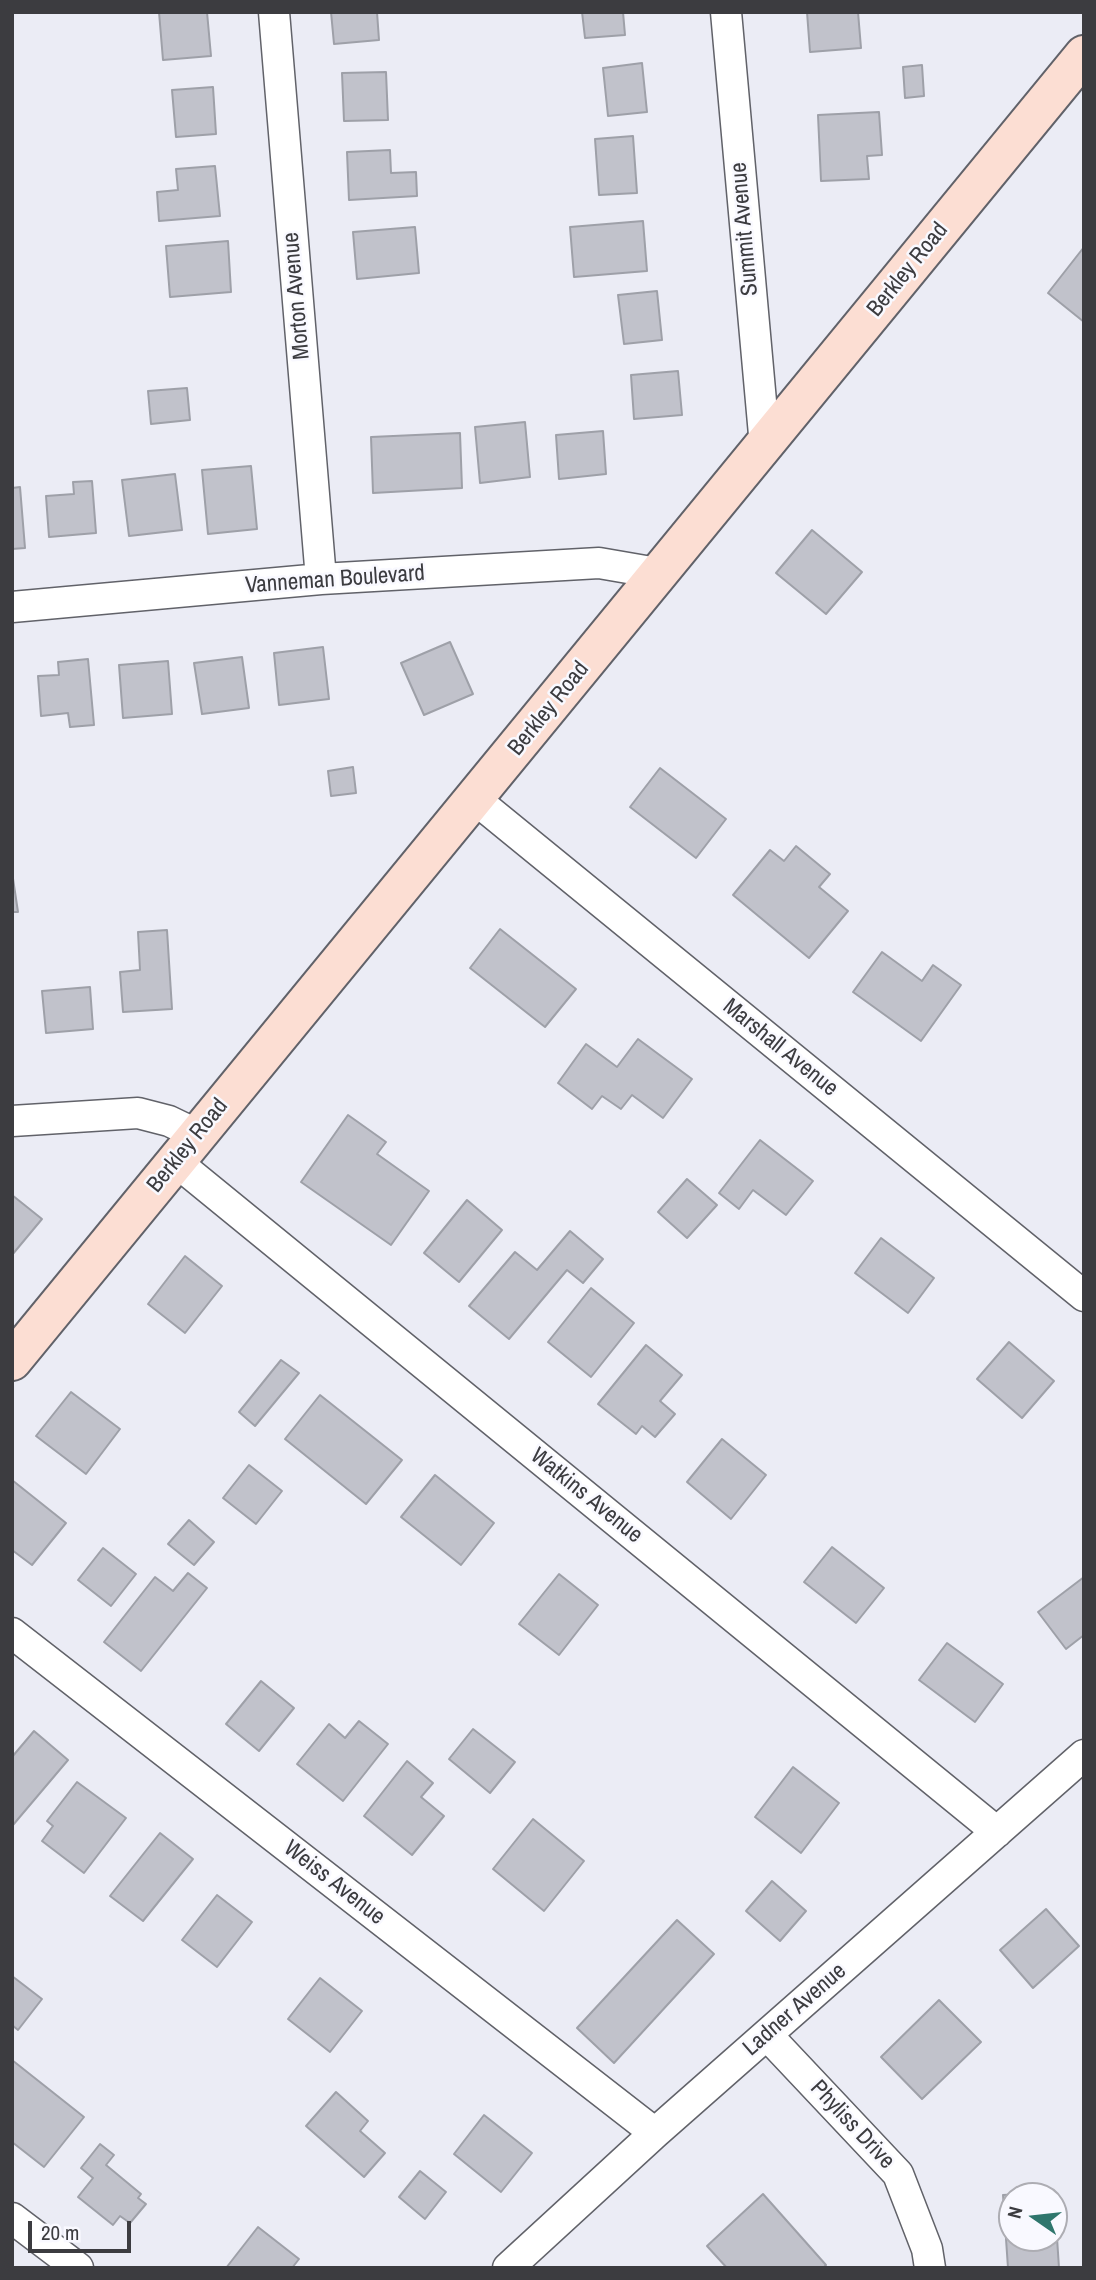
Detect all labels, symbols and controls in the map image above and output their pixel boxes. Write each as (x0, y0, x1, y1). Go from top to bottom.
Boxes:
street label: Summit Avenue (725, 161, 765, 297)
street label: Berkley Road (862, 217, 954, 323)
street label: Morton Avenue (278, 231, 316, 361)
street label: Vanneman Boulevard (244, 560, 426, 600)
street label: Berkley Road (503, 656, 595, 762)
street label: Marshall Avenue (717, 993, 843, 1103)
street label: Berkley Road (142, 1093, 234, 1199)
street label: Watkins Avenue (524, 1442, 648, 1550)
street label: Weiss Avenue (278, 1835, 390, 1931)
street label: Ladner Avenue (738, 1958, 852, 2062)
street label: Phyliss Drive (804, 2075, 900, 2175)
north arrow (998, 2182, 1068, 2252)
text: N (1001, 2204, 1029, 2221)
scale bar (32, 2206, 135, 2250)
text: 20 m (41, 2218, 79, 2247)

